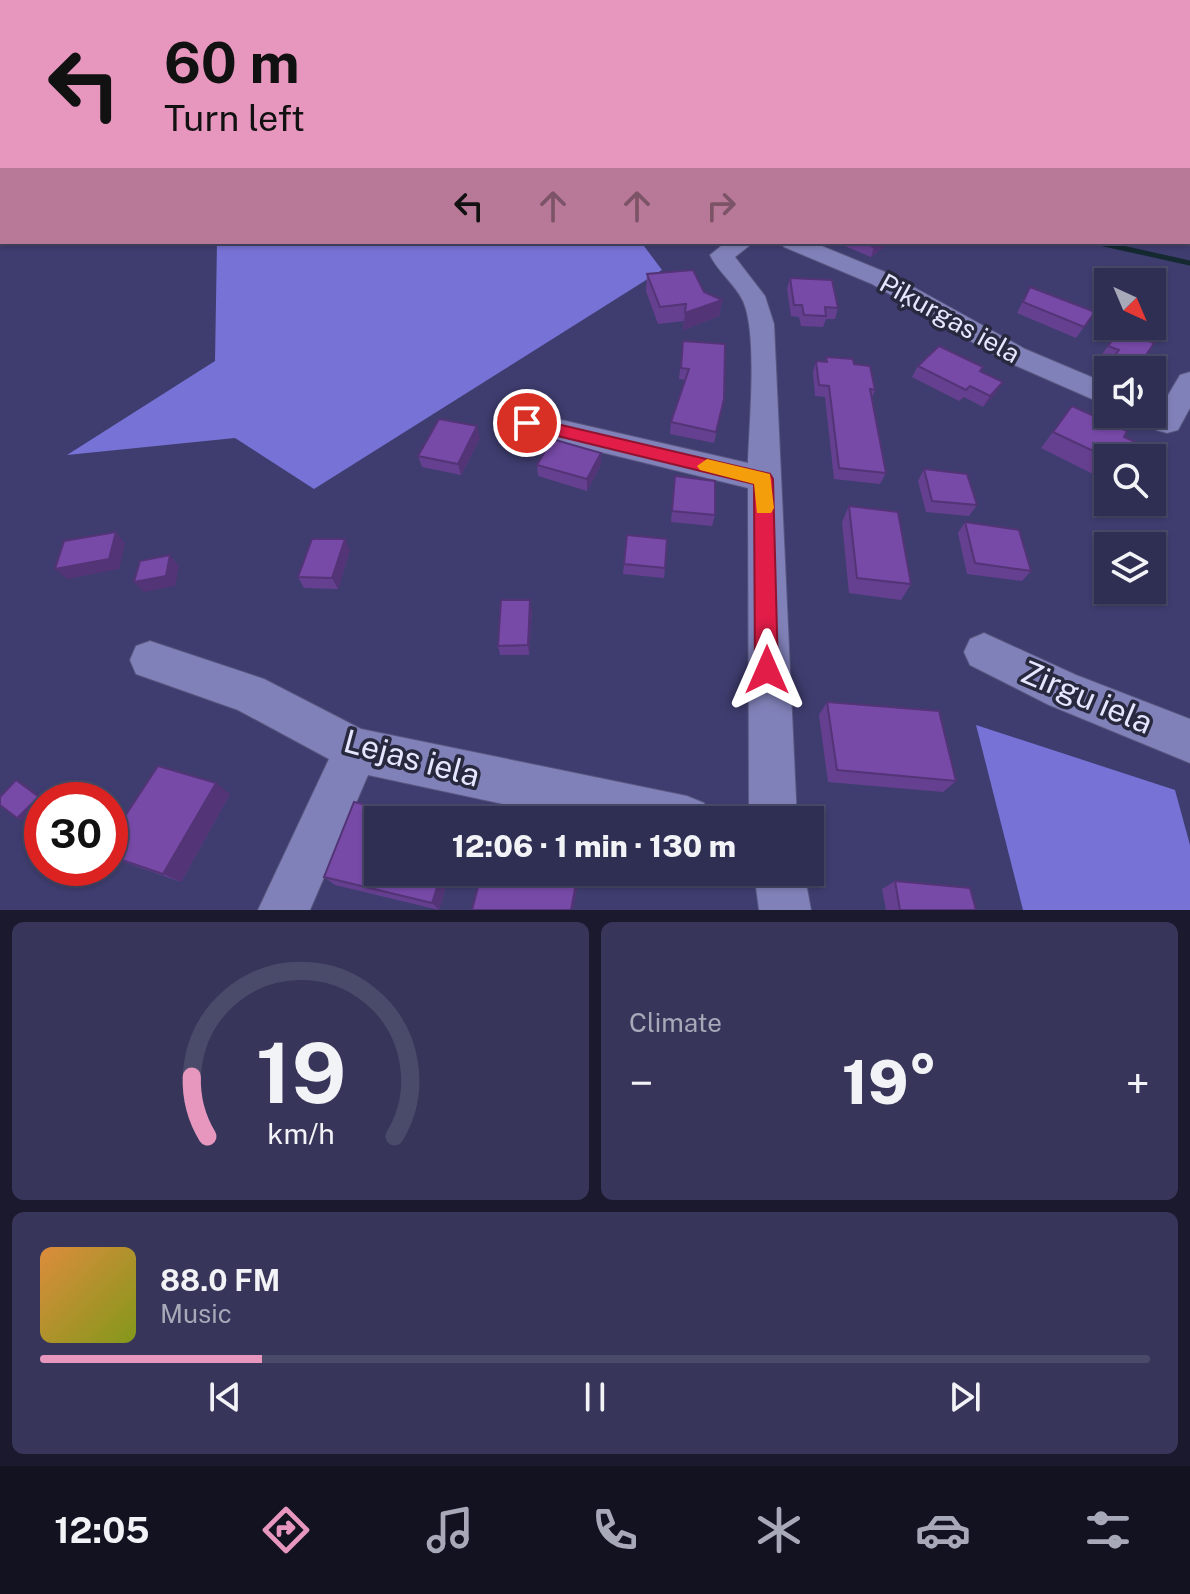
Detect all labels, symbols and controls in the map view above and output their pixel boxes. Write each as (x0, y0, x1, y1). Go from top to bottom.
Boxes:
text: 60 m (164, 30, 300, 96)
icon: left (32, 32, 136, 136)
text: Turn left (164, 97, 305, 139)
icon: left (447, 184, 491, 228)
icon: ahead (531, 184, 575, 228)
icon: ahead (615, 184, 659, 228)
icon: right (699, 184, 743, 228)
street label: Piķurgas iela (875, 267, 1025, 369)
north arrow (1094, 268, 1166, 340)
map controls (1094, 268, 1166, 604)
button: sound (1094, 356, 1166, 428)
pin (493, 389, 561, 457)
icon: arrive (505, 401, 549, 445)
button: search (1094, 444, 1166, 516)
button: layers (1094, 532, 1166, 604)
position arrow (725, 628, 809, 712)
street label: Zirgu iela (1016, 653, 1158, 741)
street label: Lejas iela (340, 722, 484, 794)
speed limit sign: 30 (24, 782, 128, 886)
text: 12:06 · 1 min · 130 m (452, 828, 736, 864)
text: Climate (629, 1007, 722, 1038)
text: 19 (255, 1024, 346, 1122)
text: 19° (842, 1047, 937, 1118)
text: − (629, 1057, 653, 1109)
text: + (1126, 1057, 1150, 1109)
text: km/h (267, 1117, 334, 1150)
text: 88.0 FM (160, 1262, 280, 1298)
text: Music (160, 1298, 232, 1329)
icon: previous (203, 1375, 247, 1419)
icon: pause (573, 1375, 617, 1419)
icon: next (943, 1375, 987, 1419)
icon: directions (258, 1502, 314, 1558)
icon: music (422, 1502, 478, 1558)
icon: phone (587, 1502, 643, 1558)
icon: climate (751, 1502, 807, 1558)
icon: car (915, 1502, 971, 1558)
icon: filters (1080, 1502, 1136, 1558)
text: 12:05 (54, 1509, 150, 1551)

